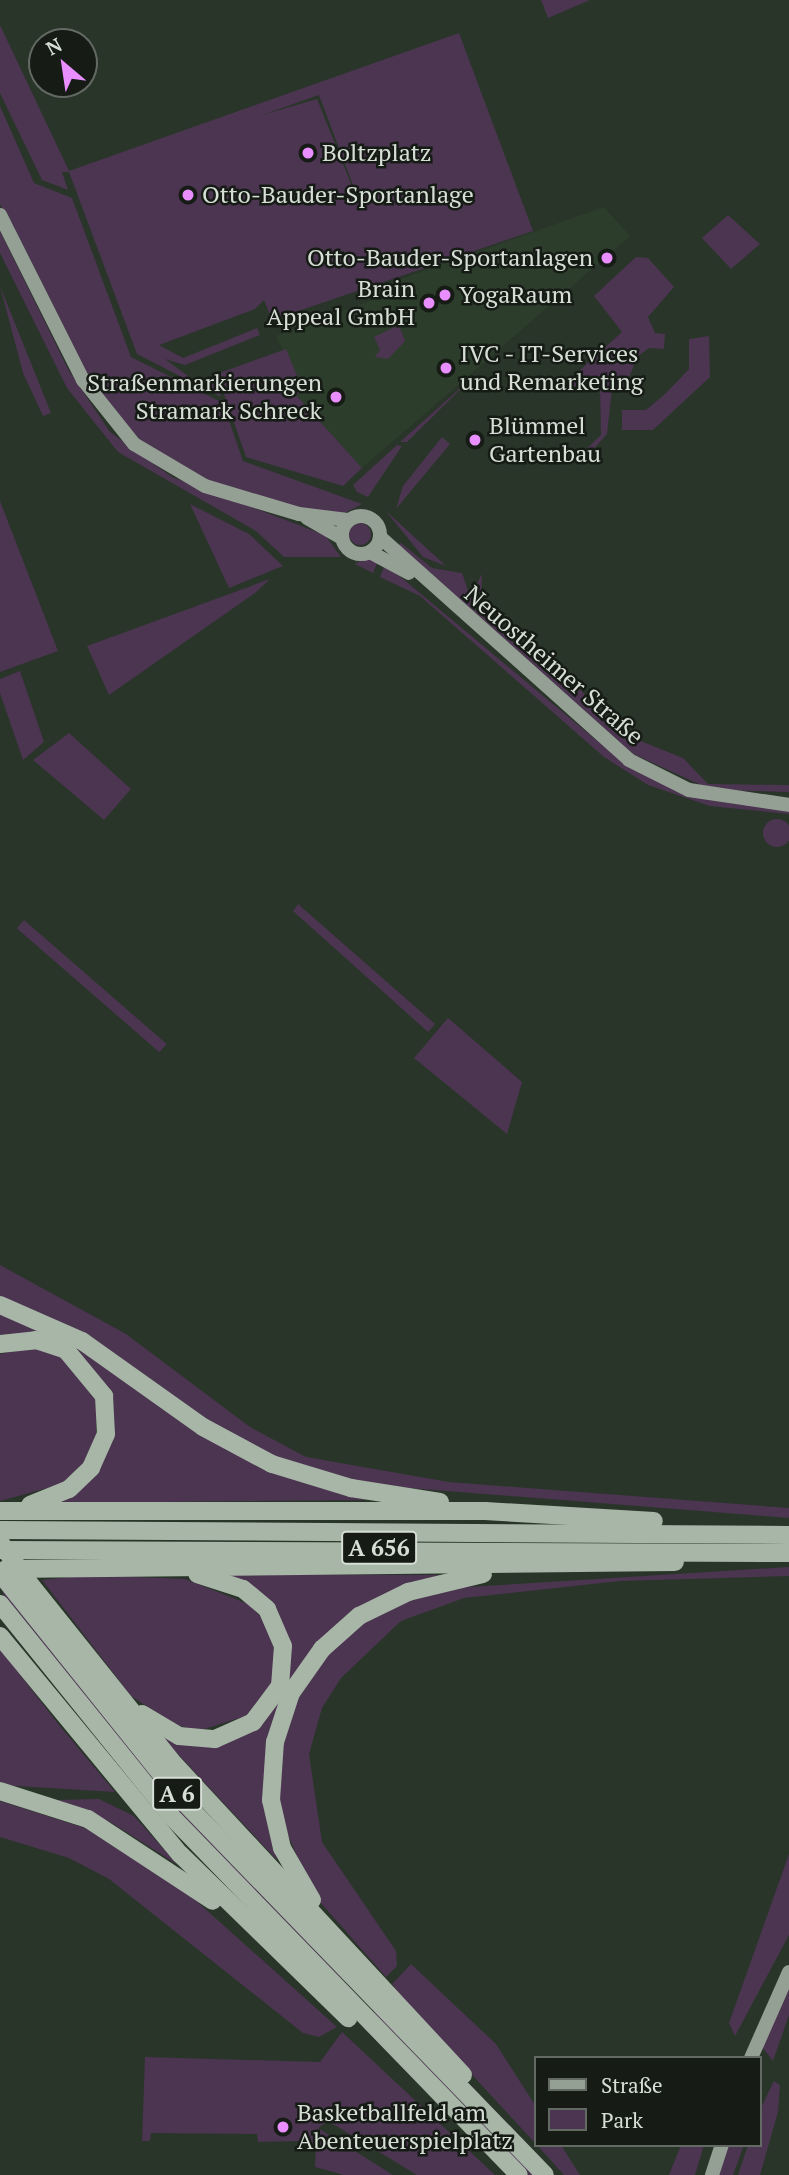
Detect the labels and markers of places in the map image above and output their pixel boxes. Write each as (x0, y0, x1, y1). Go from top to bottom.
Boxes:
place label: Boltzplatz (322, 139, 431, 167)
marker: Boltzplatz (300, 145, 316, 161)
place label: Otto-Bauder-Sportanlage (202, 181, 474, 209)
marker: Otto-Bauder-Sportanlage (180, 187, 196, 203)
place label: Otto-Bauder-Sportanlagen (307, 244, 593, 272)
marker: Otto-Bauder-Sportanlagen (599, 250, 615, 266)
place label: Brain Appeal GmbH (266, 275, 415, 331)
place label: YogaRaum (459, 281, 572, 309)
marker: YogaRaum (437, 287, 453, 303)
marker: Brain Appeal GmbH (421, 295, 437, 311)
place label: IVC - IT-Services und Remarketing (460, 340, 643, 396)
marker: IVC - IT-Services und Remarketing (438, 360, 454, 376)
place label: Straßenmarkierungen Stramark Schreck (87, 369, 322, 425)
marker: Straßenmarkierungen Stramark Schreck (328, 389, 344, 405)
place label: Blümmel Gartenbau (489, 412, 601, 468)
marker: Blümmel Gartenbau (467, 432, 483, 448)
place label: Basketballfeld am Abenteuerspielplatz (297, 2099, 513, 2155)
marker: Basketballfeld am Abenteuerspielplatz (275, 2119, 291, 2135)

